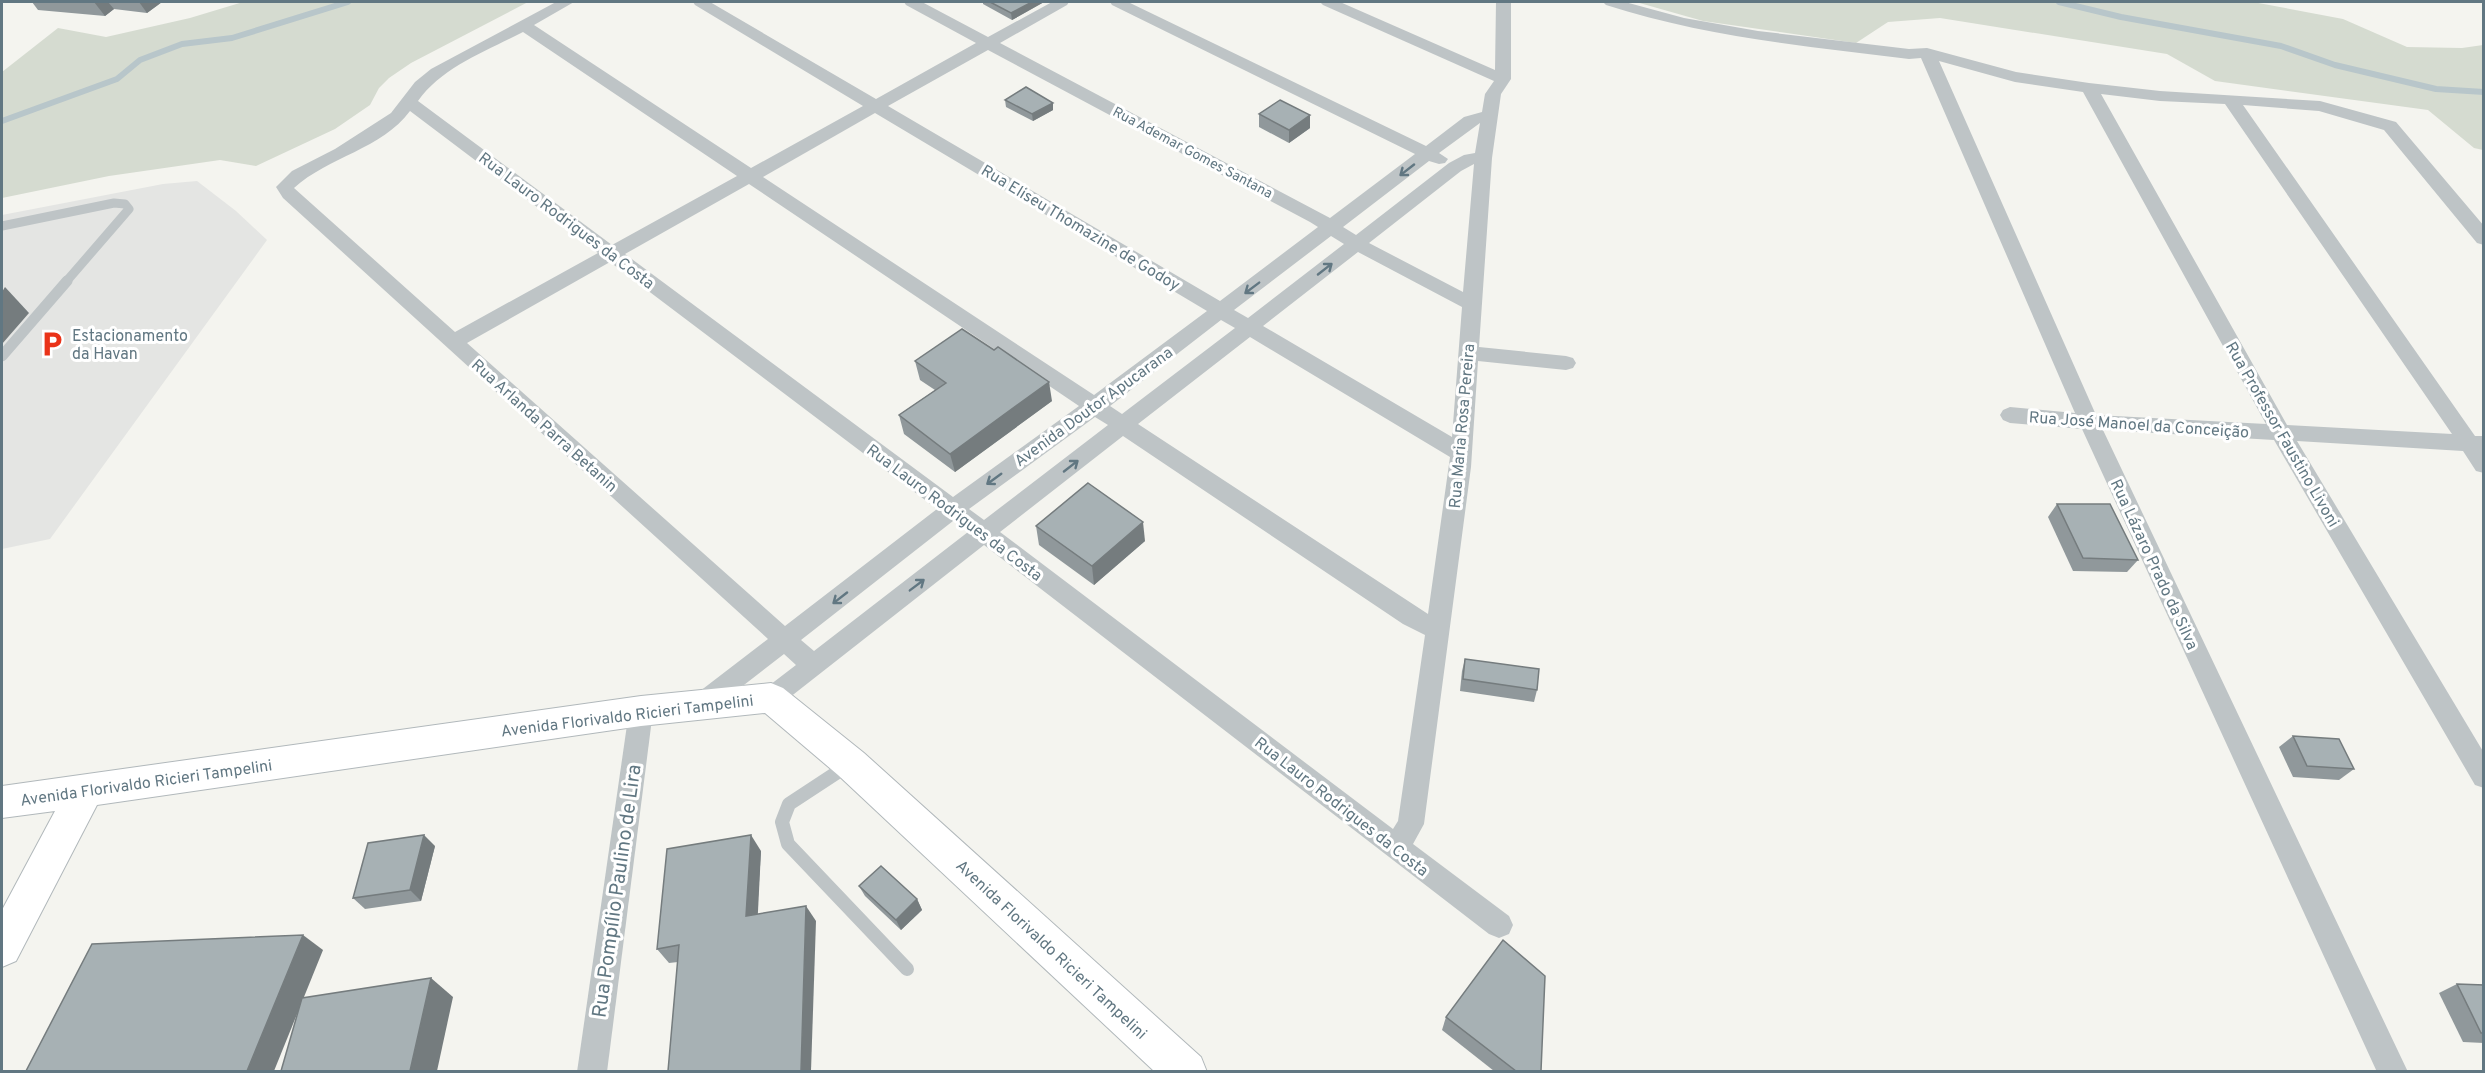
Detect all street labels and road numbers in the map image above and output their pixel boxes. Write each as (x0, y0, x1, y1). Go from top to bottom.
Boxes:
street label: Rua Ademar Gomes Santana (1109, 104, 1275, 203)
street label: Rua Lauro Rodrigues da Costa (474, 149, 658, 294)
street label: Rua Eliseu Thomazine de Godoy (977, 161, 1183, 296)
street label: Rua Professor Faustino Livoni (2220, 339, 2343, 531)
street label: Avenida Doutor Apucarana (1011, 343, 1177, 472)
street label: Rua Maria Rosa Pereira (1446, 343, 1480, 509)
street label: Rua Arlanda Parra Betanin (467, 356, 621, 497)
street label: Rua José Manoel da Conceição (2028, 408, 2250, 444)
street label: Rua Lauro Rodrigues da Costa (862, 441, 1046, 586)
street label: Rua Lázaro Prado da Silva (2105, 476, 2202, 653)
street label: Avenida Florivaldo Ricieri Tampelini (500, 692, 755, 742)
street label: Rua Lauro Rodrigues da Costa (1250, 734, 1432, 882)
street label: Avenida Florivaldo Ricieri Tampelini (19, 756, 274, 812)
street label: Rua Pompílio Paulino de Lira (587, 763, 649, 1020)
street label: Avenida Florivaldo Ricieri Tampelini (951, 856, 1150, 1045)

